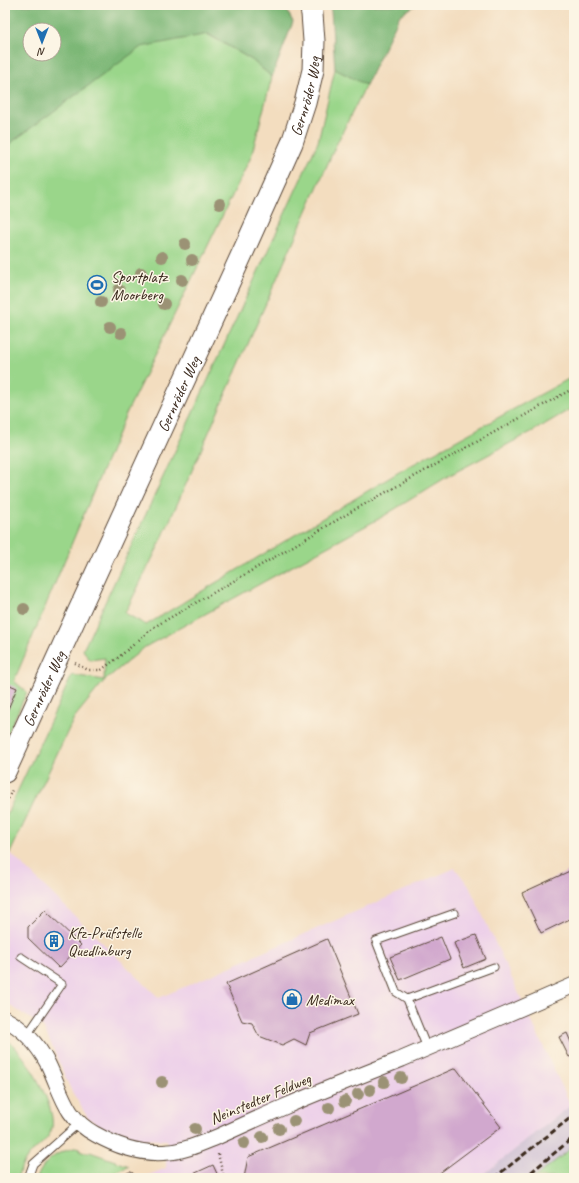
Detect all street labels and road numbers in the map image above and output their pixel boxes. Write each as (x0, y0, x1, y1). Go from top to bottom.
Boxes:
street label: Gernröder Weg (286, 55, 325, 139)
street label: Gernröder Weg (153, 352, 205, 435)
street label: Gernröder Weg (18, 647, 71, 730)
street label: Neinstedter Feldweg (207, 1068, 315, 1129)

